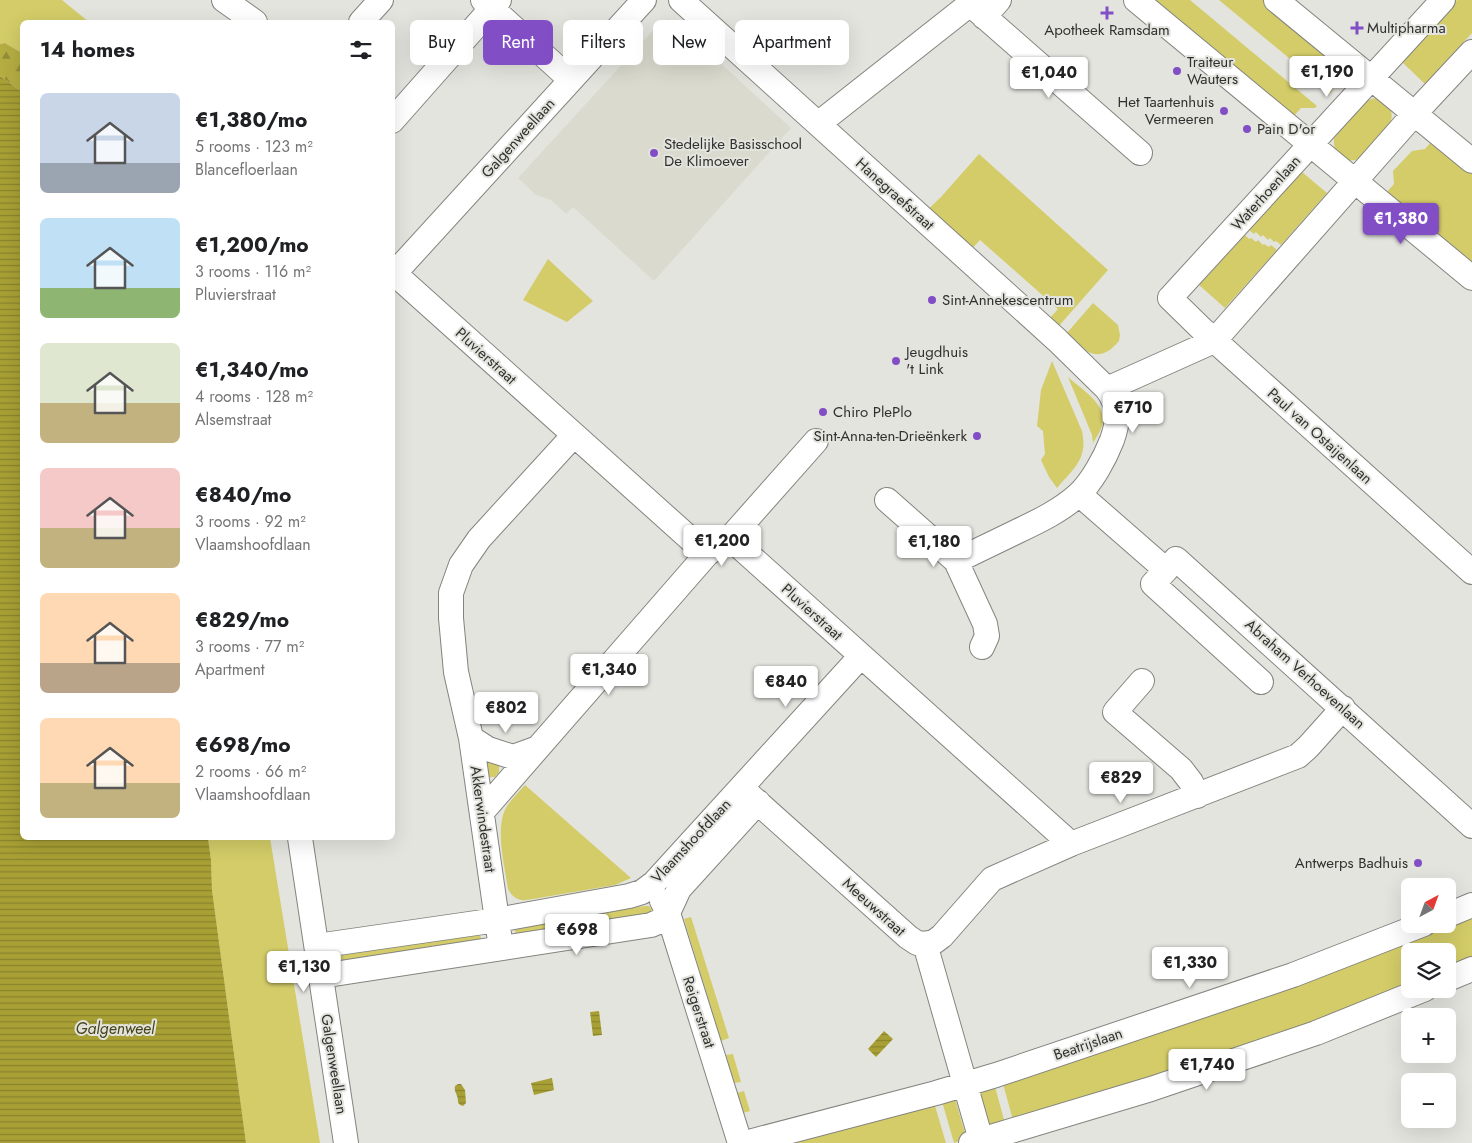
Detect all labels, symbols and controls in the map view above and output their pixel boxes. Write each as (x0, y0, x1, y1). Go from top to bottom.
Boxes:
marker: Apotheek Ramsdam (1101, 7, 1113, 19)
place label: Multipharma (1367, 17, 1446, 39)
place label: Apotheek Ramsdam (1044, 19, 1170, 41)
chip: Buy (410, 20, 473, 65)
chip: Rent (483, 20, 553, 65)
chip: Filters (563, 20, 643, 65)
chip: New (653, 20, 725, 65)
chip: Apartment (735, 20, 849, 65)
marker: Multipharma (1351, 22, 1363, 34)
text: 14 homes (40, 35, 135, 65)
icon: filters (347, 36, 375, 64)
place label: Traiteur Wauters (1187, 51, 1238, 90)
pin: €1,040 (1008, 56, 1090, 99)
pin: €1,190 (1286, 56, 1368, 98)
text: €1,190 (1300, 60, 1354, 83)
text: €1,040 (1021, 61, 1077, 84)
marker: Traiteur Wauters (1171, 65, 1183, 77)
place label: Het Taartenhuis Vermeeren (1118, 91, 1214, 130)
street label: Galgenweellaan (476, 93, 560, 183)
text: €1,380/mo (195, 105, 307, 135)
marker: Het Taartenhuis Vermeeren (1218, 105, 1230, 117)
icon: home (80, 113, 140, 173)
place label: Pain D'or (1257, 118, 1316, 140)
marker: Pain D'or (1241, 123, 1253, 135)
place label: Stedelijke Basisschool De Klimoever (664, 133, 802, 172)
text: 5 rooms · 123 m² (195, 135, 313, 158)
marker: Stedelijke Basisschool De Klimoever (648, 147, 660, 159)
street label: Waterhoenlaan (1226, 151, 1306, 235)
street label: Hanegraefstraat (851, 153, 940, 236)
text: Blancefloerlaan (195, 158, 298, 181)
pin: €1,380 (1360, 202, 1442, 245)
text: €1,380 (1374, 207, 1428, 230)
text: €1,200/mo (195, 230, 309, 260)
icon: home (80, 238, 140, 298)
text: 3 rooms · 116 m² (195, 260, 311, 283)
text: Pluvierstraat (195, 283, 276, 306)
place label: Sint-Annekescentrum (942, 289, 1073, 311)
marker: Sint-Annekescentrum (926, 294, 938, 306)
street label: Pluvierstraat (450, 322, 522, 390)
place label: Jeugdhuis 't Link (904, 341, 968, 380)
text: €1,340/mo (195, 355, 309, 385)
marker: Jeugdhuis 't Link (890, 355, 902, 367)
icon: home (80, 363, 140, 423)
street label: Paul van Ostaijenlaan (1263, 383, 1377, 489)
text: 4 rooms · 128 m² (195, 385, 313, 408)
pin: €710 (1103, 392, 1163, 434)
text: €710 (1114, 396, 1152, 419)
place label: Chiro PlePlo (833, 401, 912, 423)
marker: Chiro PlePlo (817, 406, 829, 418)
text: Alsemstraat (195, 408, 271, 431)
place label: Sint-Anna-ten-Drieënkerk (813, 425, 967, 447)
marker: Sint-Anna-ten-Drieënkerk (971, 430, 983, 442)
text: €840/mo (195, 480, 291, 510)
icon: home (80, 488, 140, 548)
text: 3 rooms · 92 m² (195, 510, 306, 533)
pin: €1,200 (681, 524, 763, 567)
pin: €1,180 (893, 526, 975, 568)
text: €1,200 (694, 529, 750, 552)
text: €1,180 (908, 530, 960, 553)
text: Vlaamshoofdlaan (195, 533, 311, 556)
street label: Pluvierstraat (776, 578, 848, 646)
text: €829/mo (195, 605, 289, 635)
icon: home (80, 613, 140, 673)
street label: Abraham Verhoevenlaan (1240, 614, 1370, 734)
text: 3 rooms · 77 m² (195, 635, 304, 658)
pin: €1,340 (568, 654, 650, 696)
text: Apartment (195, 658, 265, 681)
text: €1,340 (581, 658, 637, 681)
pin: €840 (756, 666, 816, 708)
text: €840 (765, 670, 807, 693)
pin: €802 (476, 692, 536, 734)
text: €802 (485, 696, 527, 719)
text: €698/mo (195, 730, 291, 760)
icon: home (80, 738, 140, 798)
text: 2 rooms · 66 m² (195, 760, 306, 783)
pin: €829 (1091, 762, 1151, 804)
street label: Akkerwindestraat (465, 764, 501, 874)
text: €829 (1100, 766, 1142, 789)
text: Vlaamshoofdlaan (195, 783, 311, 806)
street label: Vlaamshoofdlaan (646, 794, 736, 888)
place label: Antwerps Badhuis (1295, 852, 1408, 874)
marker: Antwerps Badhuis (1412, 857, 1424, 869)
street label: Meeuwstraat (837, 873, 911, 942)
north arrow (1401, 878, 1456, 932)
map controls (1401, 878, 1456, 1128)
pin: €698 (547, 914, 607, 956)
text: €698 (556, 918, 598, 941)
button: layers (1401, 943, 1456, 998)
pin: €1,330 (1149, 946, 1231, 989)
pin: €1,130 (263, 950, 345, 993)
text: €1,330 (1163, 951, 1217, 974)
text: €1,130 (278, 955, 330, 978)
street label: Reigerstraat (677, 973, 721, 1051)
button: + (1401, 1008, 1456, 1063)
street label: Galgenweellaan (315, 1012, 353, 1116)
water label: Galgenweel (75, 1017, 156, 1040)
street label: Beatrijslaan (1051, 1022, 1125, 1066)
pin: €1,740 (1166, 1048, 1248, 1091)
text: €1,740 (1179, 1053, 1235, 1076)
button: − (1401, 1073, 1456, 1128)

